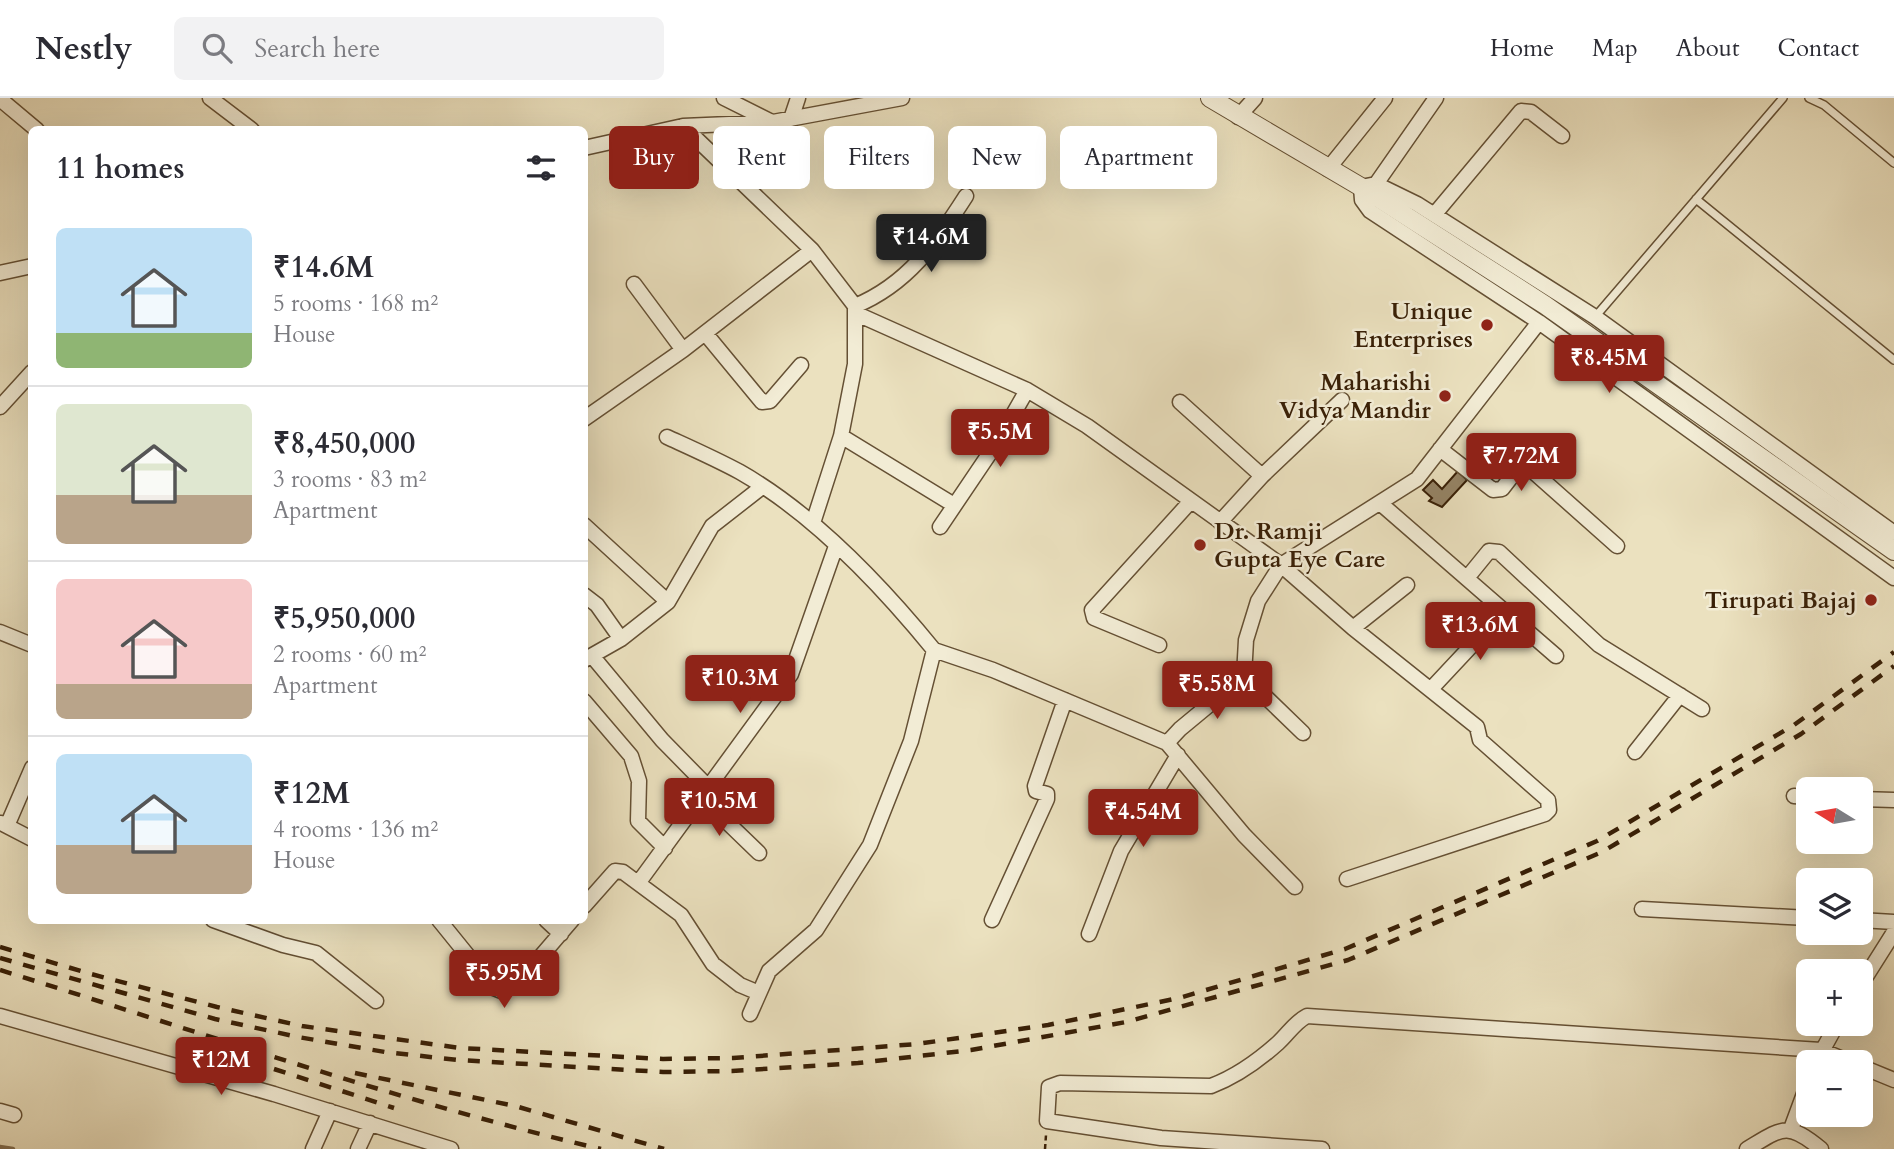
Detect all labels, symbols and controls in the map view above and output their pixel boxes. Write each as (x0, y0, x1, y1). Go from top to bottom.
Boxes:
search box (174, 17, 664, 80)
text: Nestly (35, 26, 132, 71)
icon: search (198, 29, 236, 67)
text: Search here (254, 31, 380, 66)
text: Home (1490, 32, 1554, 65)
text: Map (1592, 32, 1638, 65)
text: About (1676, 32, 1740, 65)
text: Contact (1778, 32, 1859, 65)
chip: Buy (609, 126, 699, 189)
chip: Rent (713, 126, 810, 189)
chip: Filters (824, 126, 934, 189)
chip: New (948, 126, 1046, 189)
chip: Apartment (1060, 126, 1217, 189)
text: 11 homes (56, 148, 185, 189)
icon: filters (522, 149, 560, 187)
pin: ₹14.6M (874, 214, 988, 274)
text: ₹14.6M (892, 221, 970, 252)
text: ₹14.6M (273, 247, 374, 288)
icon: home (112, 256, 196, 340)
text: 5 rooms · 168 m² (273, 288, 438, 319)
place label: Unique Enterprises (1353, 295, 1473, 356)
marker: Unique Enterprises (1479, 317, 1495, 333)
text: House (273, 319, 335, 350)
pin: ₹8.45M (1552, 336, 1666, 395)
text: ₹8.45M (1570, 342, 1648, 373)
place label: Maharishi Vidya Mandir (1279, 366, 1431, 427)
marker: Maharishi Vidya Mandir (1437, 388, 1453, 404)
pin: ₹5.5M (951, 410, 1049, 469)
text: ₹5.5M (967, 416, 1033, 447)
text: ₹8,450,000 (273, 423, 415, 464)
icon: home (112, 432, 196, 516)
pin: ₹7.72M (1464, 434, 1578, 493)
text: ₹7.72M (1482, 440, 1560, 471)
text: 3 rooms · 83 m² (273, 464, 426, 495)
text: Apartment (273, 495, 377, 526)
place label: Dr. Ramji Gupta Eye Care (1214, 515, 1386, 576)
marker: Dr. Ramji Gupta Eye Care (1192, 537, 1208, 553)
place label: Tirupati Bajaj (1705, 584, 1857, 617)
marker: Tirupati Bajaj (1863, 592, 1879, 608)
text: ₹5,950,000 (273, 598, 415, 639)
pin: ₹13.6M (1423, 602, 1537, 662)
icon: home (112, 607, 196, 691)
text: ₹13.6M (1441, 609, 1519, 640)
text: 2 rooms · 60 m² (273, 639, 426, 670)
pin: ₹10.3M (683, 656, 797, 715)
text: ₹10.3M (701, 662, 779, 693)
pin: ₹5.58M (1160, 662, 1274, 721)
text: ₹5.58M (1178, 668, 1256, 699)
text: Apartment (273, 670, 377, 701)
text: ₹12M (273, 773, 350, 814)
north arrow (1796, 777, 1872, 854)
map controls (1796, 777, 1873, 1127)
pin: ₹10.5M (662, 778, 776, 838)
icon: home (112, 782, 196, 866)
text: ₹10.5M (680, 785, 758, 816)
pin: ₹4.54M (1086, 790, 1200, 849)
text: ₹4.54M (1104, 796, 1182, 827)
text: 4 rooms · 136 m² (273, 814, 438, 845)
text: House (273, 845, 335, 876)
button: layers (1796, 868, 1873, 945)
pin: ₹5.95M (447, 950, 561, 1010)
text: ₹5.95M (465, 957, 543, 988)
button: + (1796, 959, 1873, 1036)
pin: ₹12M (180, 1038, 262, 1097)
text: ₹12M (191, 1044, 251, 1075)
button: − (1796, 1050, 1873, 1127)

